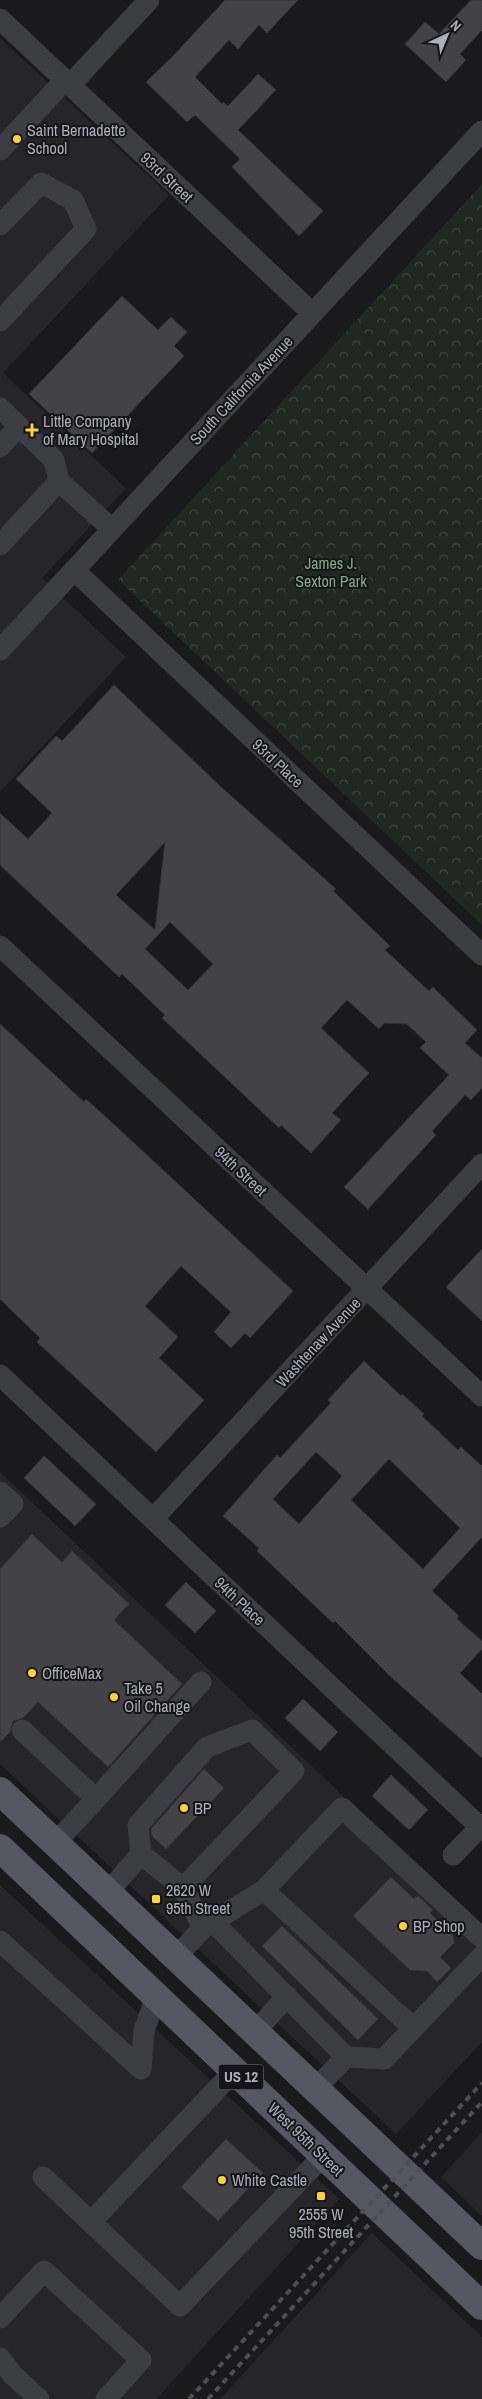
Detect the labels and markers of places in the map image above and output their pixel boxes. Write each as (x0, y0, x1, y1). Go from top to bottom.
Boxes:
place label: Saint Bernadette School (27, 119, 125, 159)
marker: Saint Bernadette School (11, 133, 23, 145)
place label: Little Company of Mary Hospital (43, 410, 139, 450)
marker: Little Company of Mary Hospital (25, 423, 39, 437)
place label: OfficeMax (42, 1662, 102, 1684)
marker: OfficeMax (26, 1667, 38, 1679)
place label: Take 5 Oil Change (124, 1677, 190, 1717)
marker: Take 5 Oil Change (108, 1691, 120, 1703)
place label: BP (194, 1797, 212, 1819)
marker: BP (178, 1802, 190, 1814)
place label: 2620 W 95th Street (166, 1879, 231, 1919)
marker: 2620 W 95th Street (150, 1893, 162, 1905)
place label: BP Shop (413, 1915, 465, 1937)
marker: BP Shop (397, 1920, 409, 1932)
place label: White Castle (232, 2169, 307, 2191)
marker: White Castle (216, 2174, 228, 2186)
marker: 2555 W 95th Street (315, 2190, 327, 2202)
place label: 2555 W 95th Street (289, 2203, 353, 2243)

